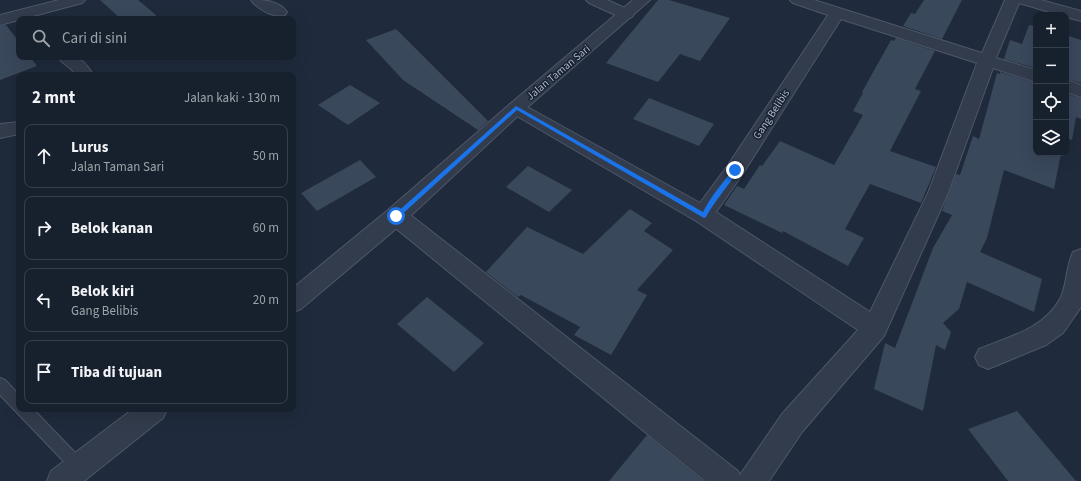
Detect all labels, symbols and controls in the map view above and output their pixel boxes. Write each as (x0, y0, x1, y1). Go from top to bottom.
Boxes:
map controls (1033, 12, 1069, 156)
button: + (1033, 12, 1069, 48)
search box (16, 16, 296, 60)
icon: search (30, 27, 52, 49)
text: Cari di sini (62, 28, 127, 49)
street label: Jalan Taman Sari (523, 41, 593, 103)
button: − (1033, 48, 1069, 84)
button: locate (1033, 84, 1069, 120)
text: 2 mnt (32, 86, 75, 110)
street label: Gang Belibis (750, 86, 793, 142)
text: Jalan kaki · 130 m (184, 89, 280, 107)
button: layers (1033, 120, 1069, 156)
text: Lurus (71, 137, 108, 158)
icon: ahead (33, 145, 55, 167)
text: 50 m (253, 147, 279, 165)
text: Jalan Taman Sari (71, 158, 164, 176)
route end (726, 161, 744, 179)
route start (387, 207, 405, 225)
icon: right (33, 217, 55, 239)
text: Belok kanan (71, 218, 153, 239)
text: 60 m (253, 219, 279, 237)
text: Belok kiri (71, 281, 134, 302)
icon: left (33, 289, 55, 311)
text: 20 m (253, 291, 279, 309)
text: Gang Belibis (71, 302, 138, 320)
icon: arrive (33, 361, 55, 383)
text: Tiba di tujuan (71, 362, 162, 383)

